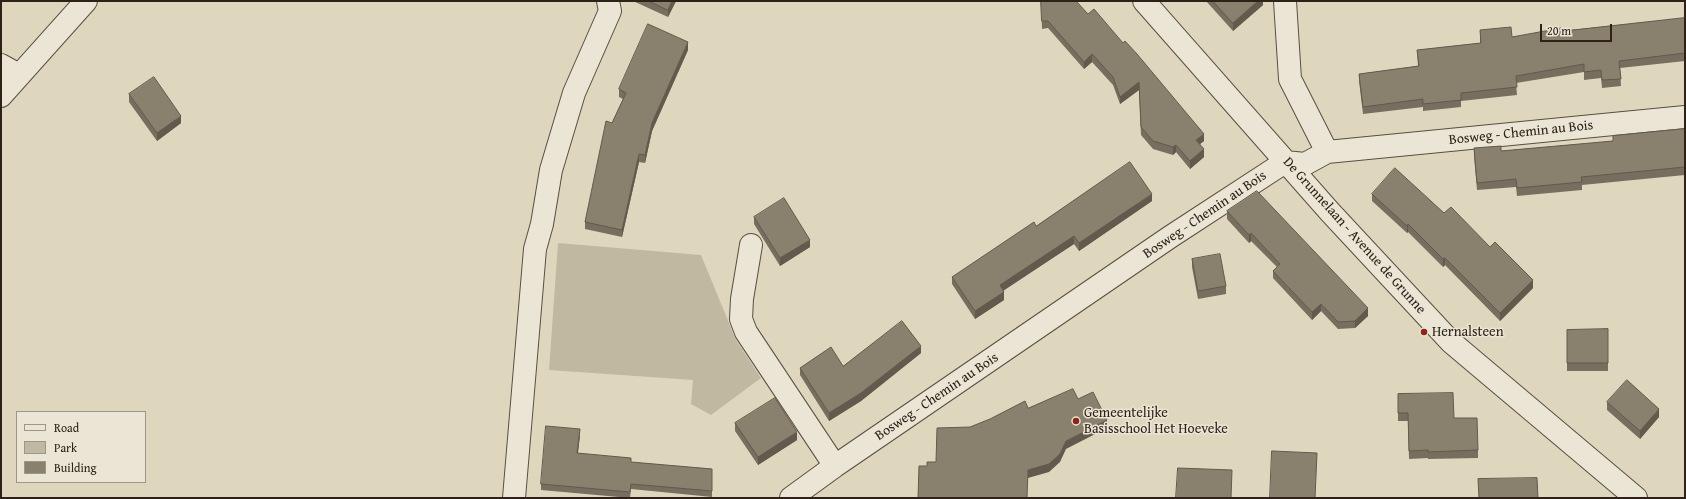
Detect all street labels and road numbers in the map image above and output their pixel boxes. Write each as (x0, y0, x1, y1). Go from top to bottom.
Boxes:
street label: Bosweg - Chemin au Bois (1448, 117, 1594, 149)
street label: De Grunnelaan - Avenue de Grunne (1279, 154, 1429, 318)
street label: Bosweg - Chemin au Bois (1140, 167, 1270, 263)
street label: Bosweg - Chemin au Bois (872, 349, 1002, 445)

